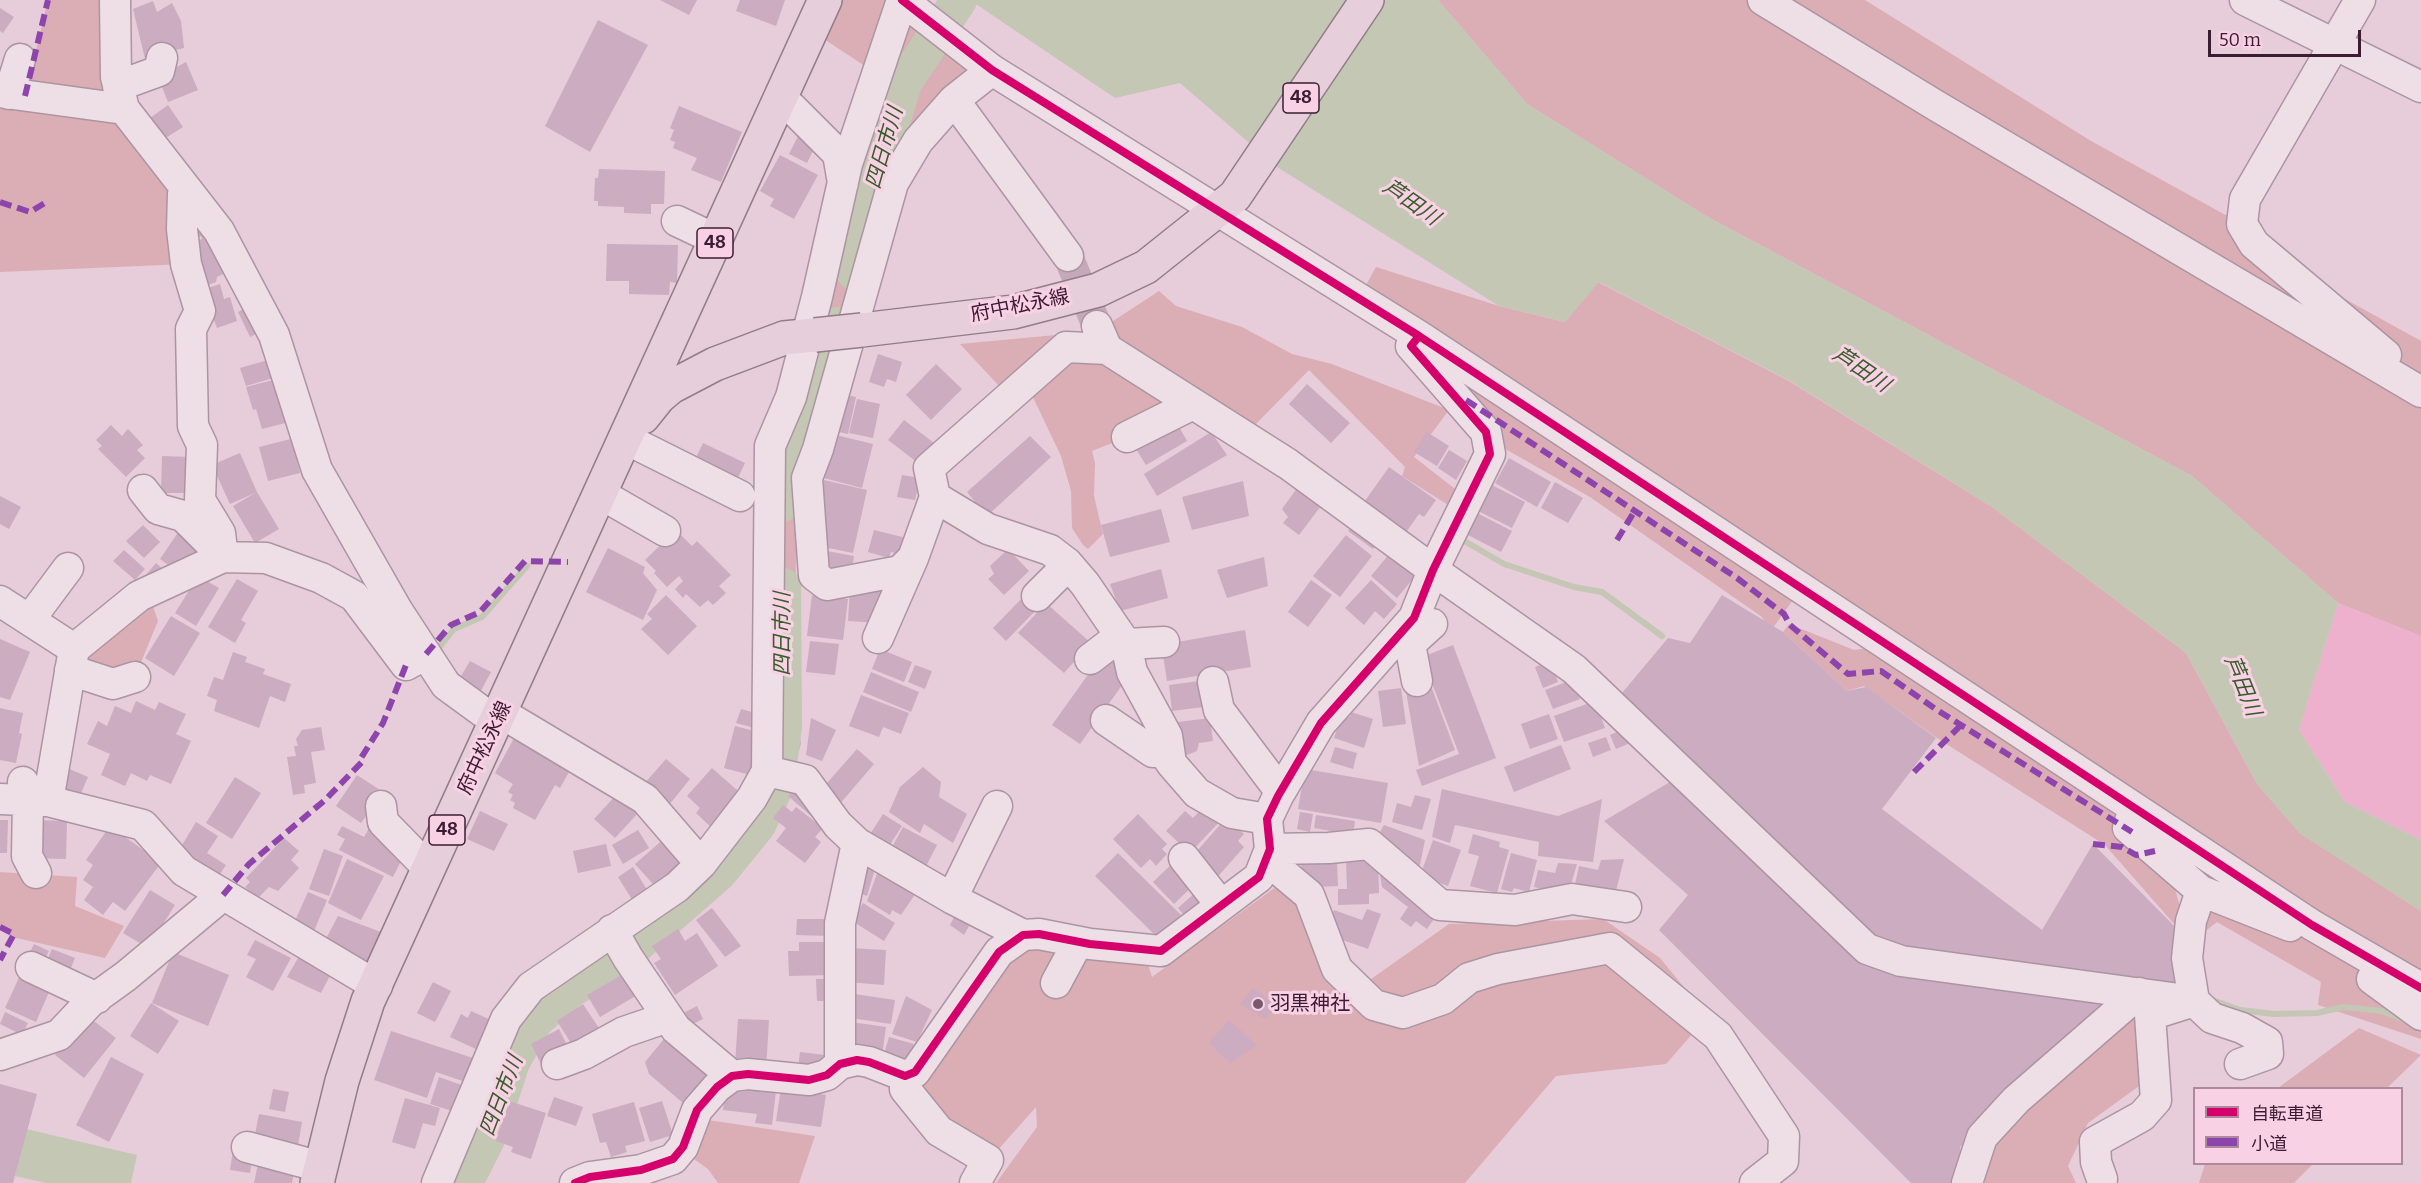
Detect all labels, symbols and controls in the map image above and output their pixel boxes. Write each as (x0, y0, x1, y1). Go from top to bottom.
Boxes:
scale bar (2211, 18, 2364, 56)
text: 50 m (2219, 29, 2261, 51)
road number: 48 (1283, 83, 1319, 113)
water label: 四日市川 (861, 104, 909, 192)
water label: 芦田川 (1378, 175, 1444, 231)
road number: 48 (697, 228, 733, 258)
street label: 府中松永線 (969, 285, 1071, 327)
water label: 芦田川 (1828, 342, 1894, 398)
water label: 四日市川 (770, 592, 796, 676)
water label: 芦田川 (2219, 652, 2265, 720)
street label: 府中松永線 (453, 698, 517, 798)
road number: 48 (429, 815, 465, 845)
place label: 羽黒神社 (1270, 992, 1350, 1016)
marker: 羽黒神社 (1251, 997, 1265, 1011)
water label: 四日市川 (475, 1052, 529, 1140)
legend (2193, 1087, 2403, 1165)
text: 自転車道 (2251, 1103, 2323, 1125)
text: 小道 (2251, 1133, 2287, 1155)

